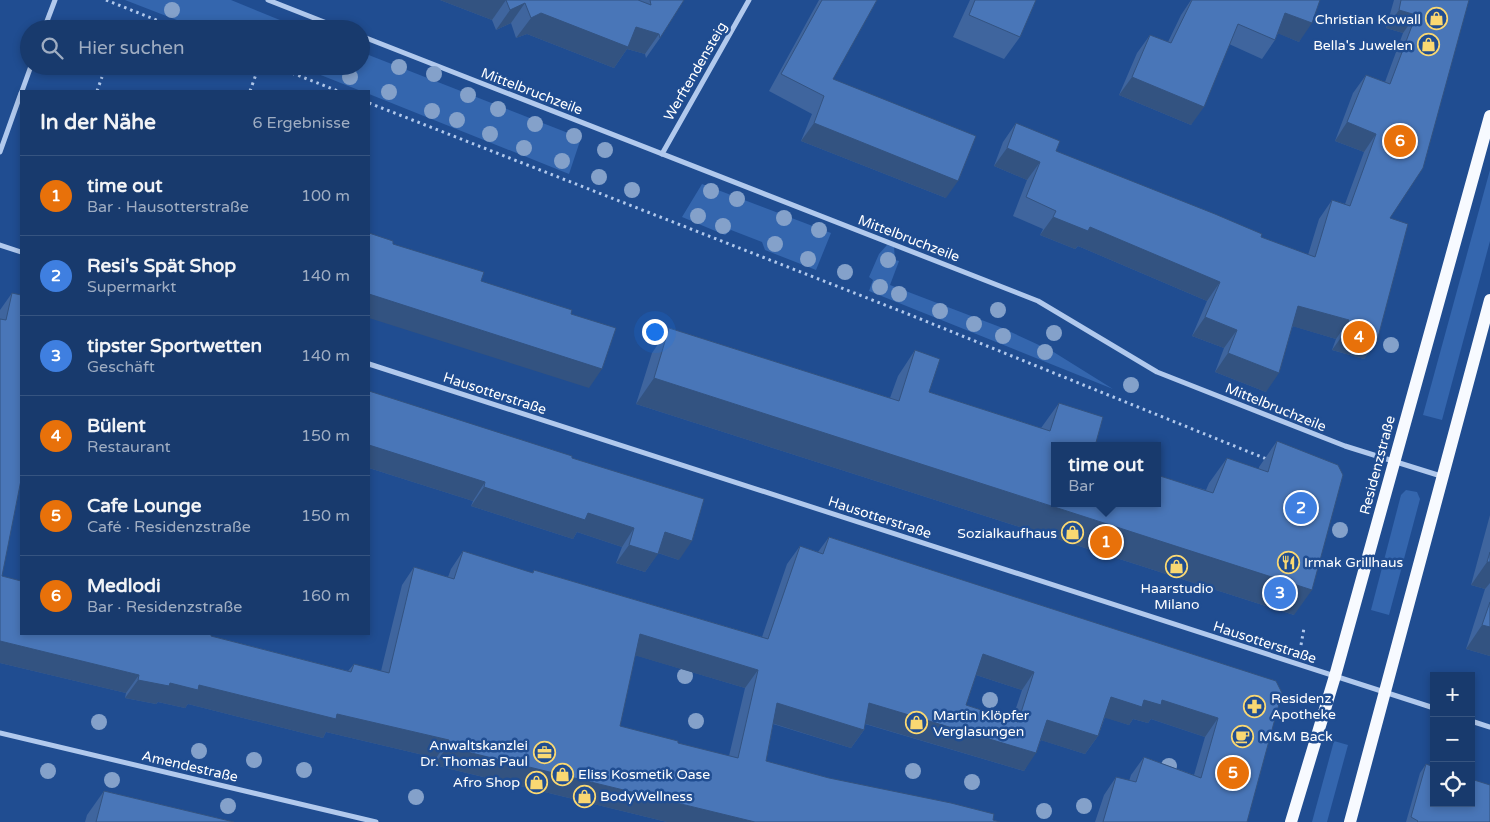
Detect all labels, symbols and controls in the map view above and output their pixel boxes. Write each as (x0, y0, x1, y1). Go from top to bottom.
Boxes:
shop icon: Christian Kowall (1425, 7, 1449, 31)
place label: Christian Kowall (1315, 11, 1421, 28)
street label: Werftendensteig (660, 19, 731, 124)
search box (20, 20, 370, 75)
shop icon: Bella's Juwelen (1417, 33, 1441, 57)
icon: search (38, 34, 66, 62)
text: Hier suchen (78, 37, 185, 59)
place label: Bella's Juwelen (1313, 37, 1413, 54)
street label: Mittelbruchzeile (479, 64, 585, 119)
text: In der Nähe (40, 110, 156, 135)
text: 6 Ergebnisse (252, 113, 350, 133)
pin: 6 (1384, 122, 1416, 160)
text: time out (87, 175, 163, 197)
text: 1 (51, 186, 61, 206)
text: 100 m (301, 186, 350, 206)
text: Bar · Hausotterstraße (87, 197, 249, 217)
street label: Mittelbruchzeile (856, 211, 962, 266)
text: Resi's Spät Shop (87, 255, 236, 277)
text: 2 (51, 266, 61, 286)
text: 140 m (301, 266, 350, 286)
text: Supermarkt (87, 277, 176, 297)
pin: 4 (1343, 318, 1375, 356)
your location (642, 319, 668, 345)
text: tipster Sportwetten (87, 335, 262, 357)
text: 3 (51, 346, 61, 366)
text: 140 m (301, 346, 350, 366)
text: Geschäft (87, 357, 155, 377)
street label: Hausotterstraße (441, 369, 549, 418)
street label: Mittelbruchzeile (1223, 379, 1329, 435)
street label: Residenzstraße (1356, 414, 1399, 517)
text: Bülent (87, 415, 146, 437)
text: 4 (51, 426, 61, 446)
text: 150 m (301, 426, 350, 446)
text: Restaurant (87, 437, 171, 457)
popup (1051, 442, 1161, 507)
text: time out (1068, 454, 1144, 476)
text: Bar (1068, 476, 1094, 496)
pin: 2 (1285, 489, 1317, 527)
street label: Hausotterstraße (826, 493, 934, 542)
text: Cafe Lounge (87, 495, 201, 517)
text: 5 (51, 506, 61, 526)
text: 150 m (301, 506, 350, 526)
text: Café · Residenzstraße (87, 517, 251, 537)
shop icon: Sozialkaufhaus (1061, 521, 1085, 545)
pin: 1 (1090, 523, 1122, 561)
place label: Sozialkaufhaus (957, 525, 1057, 542)
restaurant icon: Irmak Grillhaus (1276, 550, 1300, 574)
shop icon: Haarstudio Milano (1165, 554, 1189, 578)
place label: Irmak Grillhaus (1304, 554, 1403, 571)
pin: 3 (1264, 574, 1296, 612)
text: Medlodi (87, 575, 161, 597)
place label: Haarstudio Milano (1140, 580, 1214, 613)
text: 6 (51, 586, 61, 606)
text: 160 m (301, 586, 350, 606)
text: Bar · Residenzstraße (87, 597, 242, 617)
street label: Hausotterstraße (1211, 618, 1319, 667)
map controls (1430, 672, 1475, 807)
button: + (1430, 672, 1475, 717)
place label: Residenz Apotheke (1271, 690, 1336, 723)
pharmacy icon: Residenz Apotheke (1243, 694, 1267, 718)
place label: Martin Klöpfer Verglasungen (933, 707, 1030, 740)
shop icon: Martin Klöpfer Verglasungen (905, 711, 929, 735)
button: − (1430, 717, 1475, 762)
cafe icon: M&M Back (1231, 724, 1255, 748)
place label: M&M Back (1259, 728, 1333, 745)
place label: Anwaltskanzlei Dr. Thomas Paul (420, 737, 528, 770)
office icon: Anwaltskanzlei Dr. Thomas Paul (532, 741, 556, 765)
street label: Amendestraße (140, 747, 240, 786)
pin: 5 (1217, 754, 1249, 792)
shop icon: Eliss Kosmetik Oase (550, 762, 574, 786)
button: locate (1430, 762, 1475, 807)
place label: Eliss Kosmetik Oase (578, 766, 710, 783)
shop icon: Afro Shop (524, 770, 548, 794)
place label: Afro Shop (453, 774, 520, 791)
shop icon: BodyWellness (572, 784, 596, 808)
place label: BodyWellness (600, 788, 693, 805)

